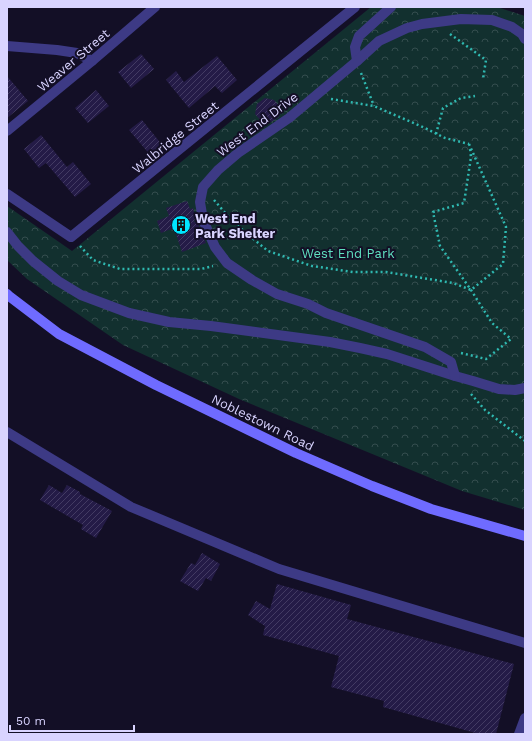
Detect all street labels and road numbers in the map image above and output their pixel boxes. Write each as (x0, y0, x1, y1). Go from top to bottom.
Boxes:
street label: Weaver Street (34, 26, 113, 95)
street label: West End Drive (214, 89, 301, 160)
street label: Walbridge Street (129, 98, 222, 177)
street label: Noblestown Road (209, 391, 316, 454)

